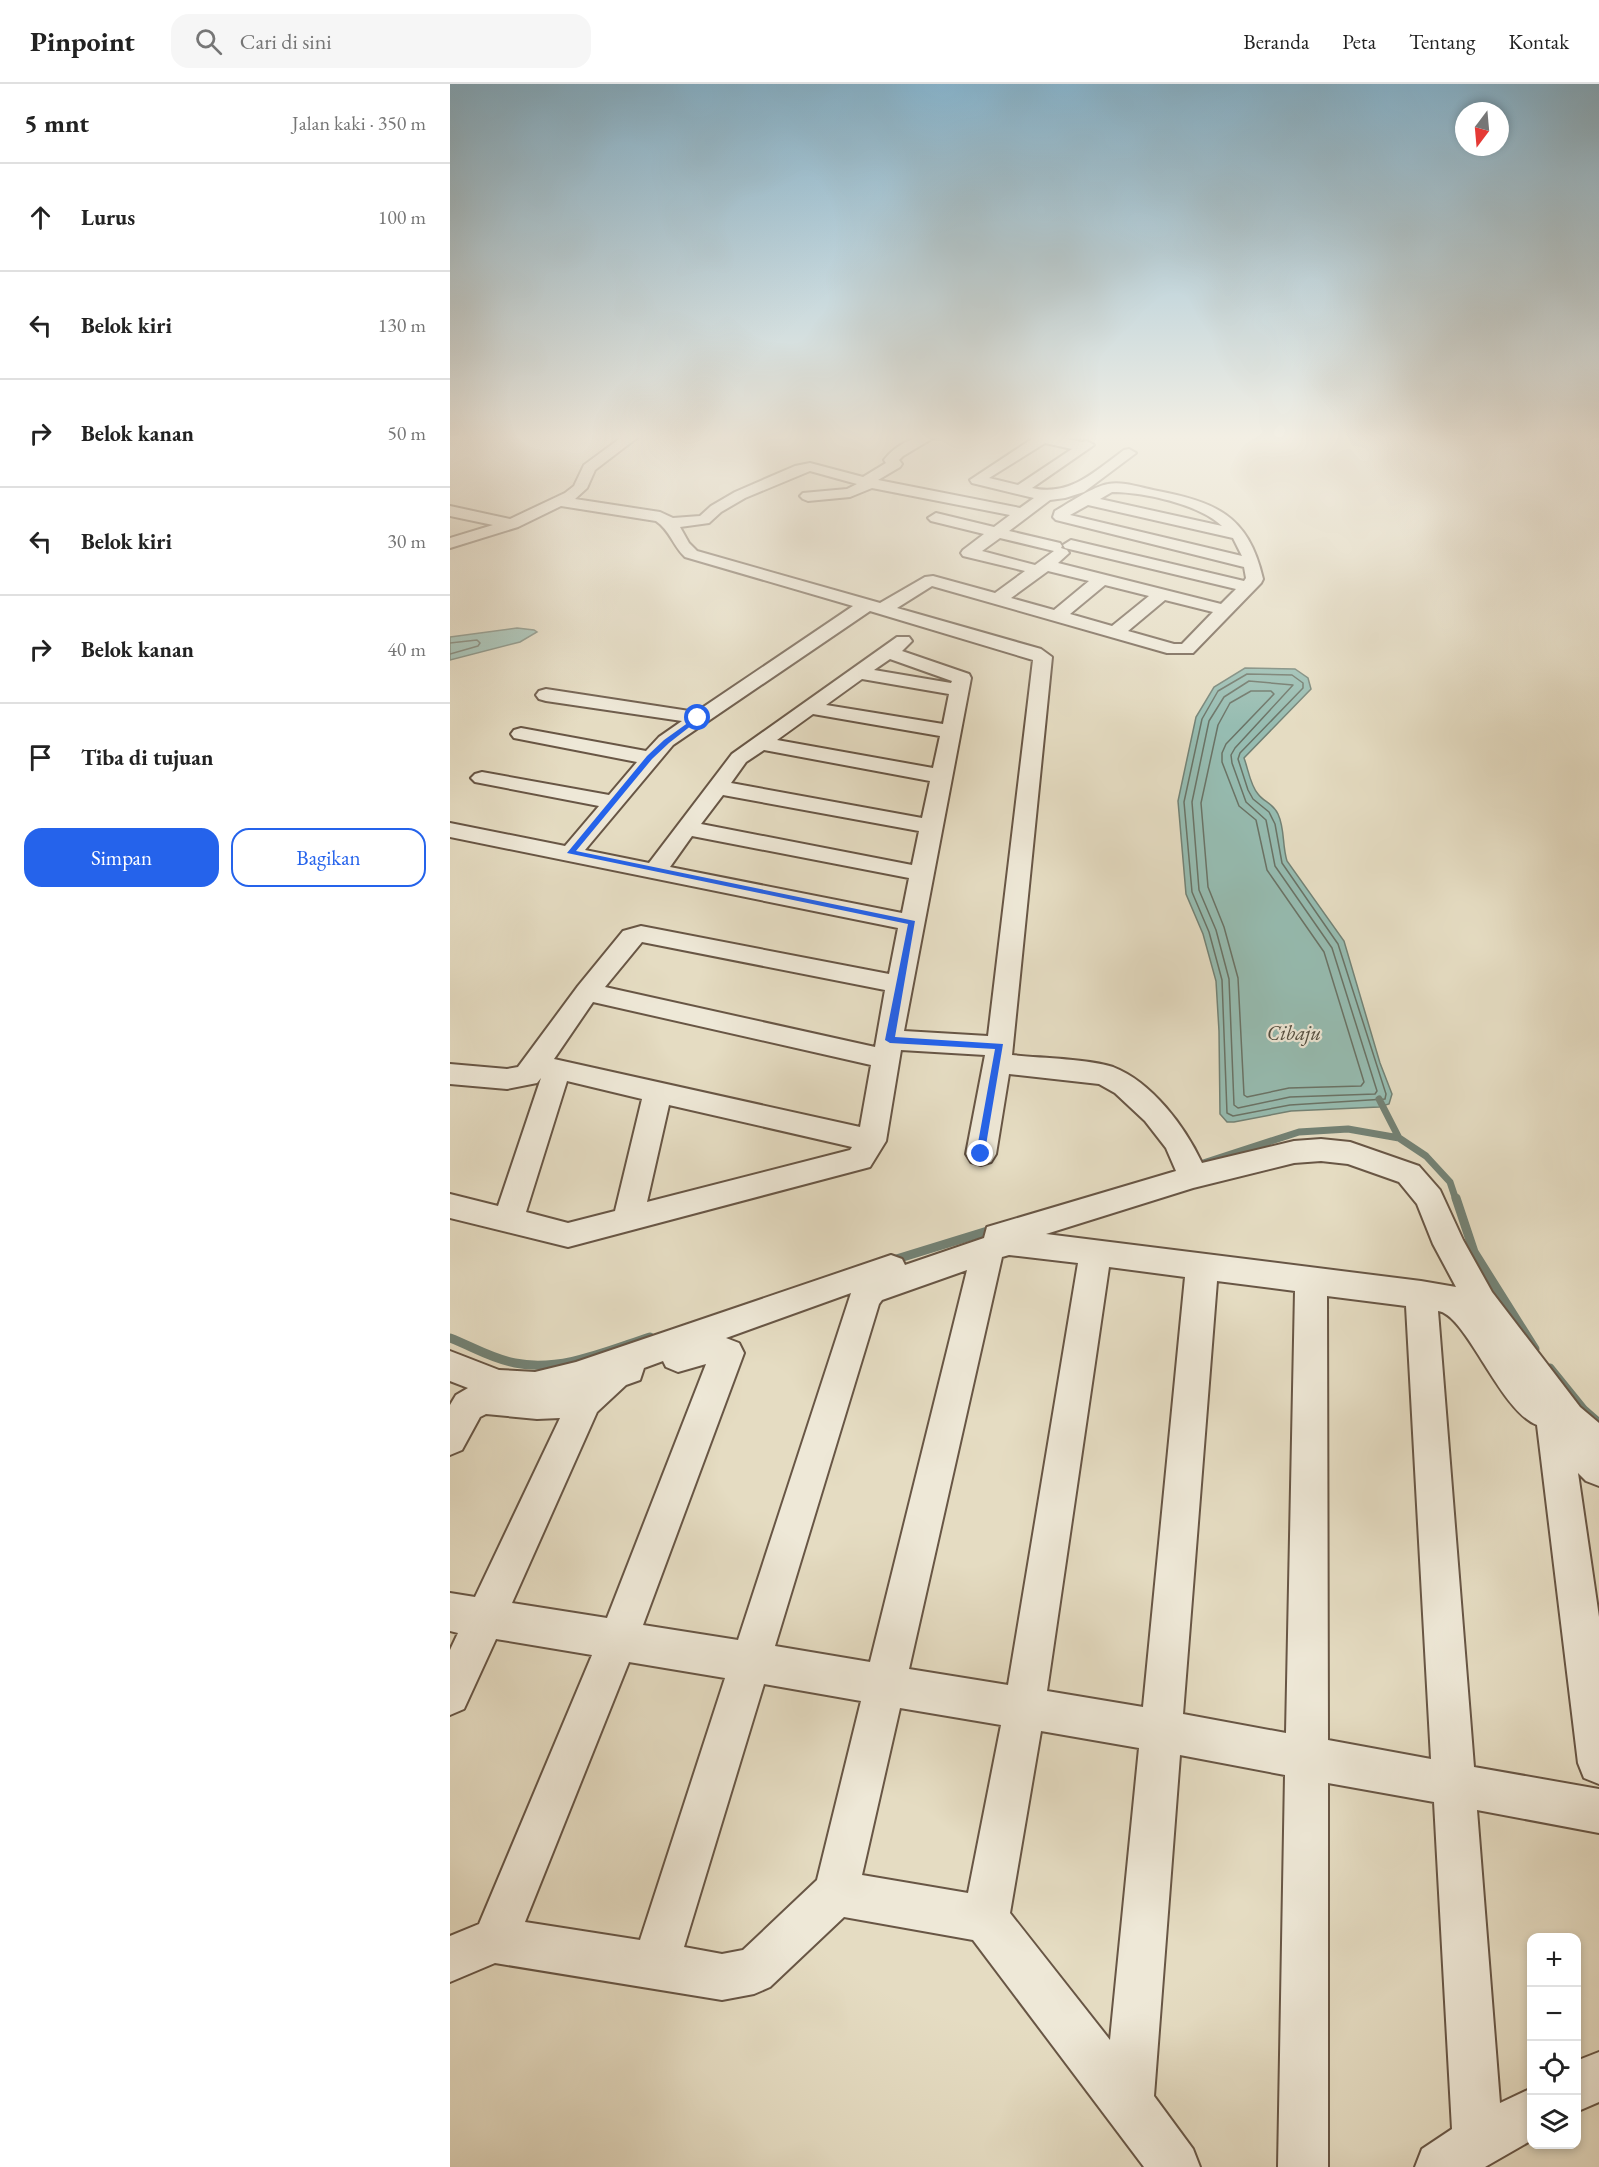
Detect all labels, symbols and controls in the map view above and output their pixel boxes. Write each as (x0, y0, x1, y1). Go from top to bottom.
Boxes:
search box (171, 14, 591, 68)
text: Pinpoint (30, 23, 135, 59)
icon: search (192, 25, 225, 58)
text: Cari di sini (240, 27, 332, 56)
text: Beranda (1243, 28, 1309, 55)
text: Peta (1342, 28, 1376, 55)
text: Tentang (1409, 28, 1475, 55)
text: Kontak (1508, 28, 1569, 55)
north arrow (1455, 102, 1509, 156)
text: 5 mnt (24, 106, 89, 140)
text: Jalan kaki · 350 m (292, 110, 426, 136)
icon: ahead (24, 201, 57, 234)
text: Lurus (81, 203, 135, 232)
text: 100 m (378, 204, 426, 230)
icon: left (24, 309, 57, 342)
text: Belok kiri (81, 311, 172, 340)
text: 130 m (378, 312, 426, 338)
icon: right (24, 417, 57, 450)
text: Belok kanan (81, 419, 194, 448)
text: 50 m (387, 420, 426, 446)
icon: left (24, 525, 57, 558)
text: Belok kiri (81, 527, 172, 556)
text: 30 m (387, 528, 426, 554)
icon: right (24, 633, 57, 666)
text: Belok kanan (81, 635, 194, 664)
text: 40 m (387, 636, 426, 662)
route start (684, 704, 710, 730)
icon: arrive (24, 741, 57, 774)
text: Tiba di tujuan (81, 743, 213, 772)
button: Simpan (24, 828, 219, 887)
button: Bagikan (231, 828, 426, 887)
water label: Cibaju (1267, 1019, 1321, 1046)
route end (967, 1140, 993, 1166)
map controls (1527, 1933, 1581, 2149)
button: + (1527, 1933, 1581, 1987)
button: − (1527, 1987, 1581, 2041)
button: locate (1527, 2041, 1581, 2095)
button: layers (1527, 2095, 1581, 2149)

